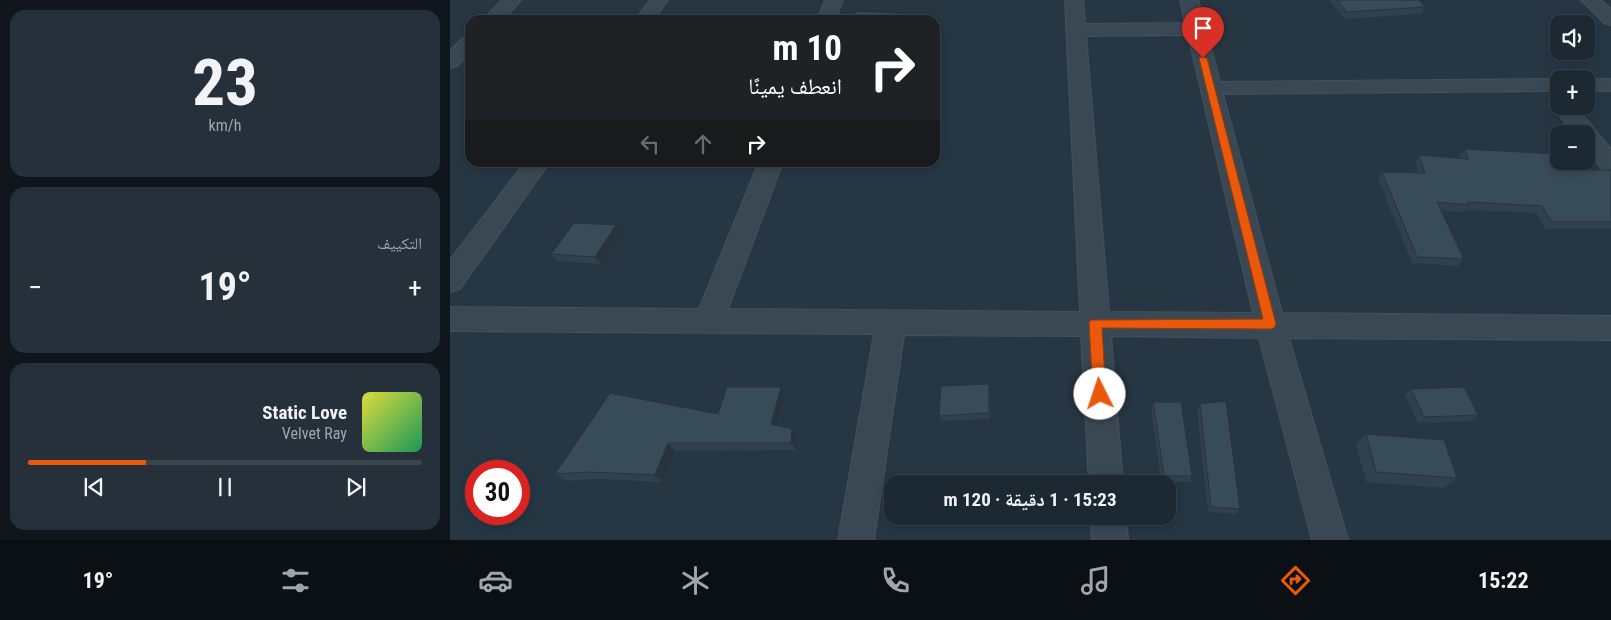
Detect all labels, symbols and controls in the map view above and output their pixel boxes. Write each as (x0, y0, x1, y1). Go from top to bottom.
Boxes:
pin (1182, 7, 1224, 58)
icon: arrive (1189, 14, 1217, 42)
map controls (1550, 15, 1595, 170)
button: sound (1550, 15, 1595, 60)
text: 10 m (773, 28, 842, 69)
icon: right (860, 35, 925, 100)
text: 23 (192, 45, 258, 121)
button: + (1550, 70, 1595, 115)
text: انعطف يمينًا (748, 74, 842, 99)
text: km/h (209, 116, 241, 135)
button: − (1550, 125, 1595, 170)
icon: left (636, 130, 664, 158)
icon: ahead (689, 130, 717, 158)
icon: right (742, 130, 770, 158)
text: التكييف (377, 234, 422, 253)
text: 19° (198, 265, 252, 309)
text: − (28, 271, 42, 304)
text: + (408, 271, 422, 304)
position arrow (1073, 367, 1125, 419)
text: Static Love (262, 401, 347, 424)
text: Velvet Ray (282, 424, 347, 443)
speed limit sign: 30 (465, 460, 530, 525)
icon: previous (80, 473, 108, 501)
icon: pause (211, 473, 239, 501)
icon: next (342, 473, 370, 501)
text: 15:23 · 1 دقيقة · 120 m (943, 488, 1117, 511)
icon: filters (278, 563, 313, 598)
icon: car (478, 563, 513, 598)
icon: climate (678, 563, 713, 598)
icon: phone (878, 563, 913, 598)
icon: music (1078, 563, 1113, 598)
icon: directions (1278, 563, 1313, 598)
text: 19° (83, 568, 113, 593)
text: 15:22 (1478, 568, 1529, 593)

